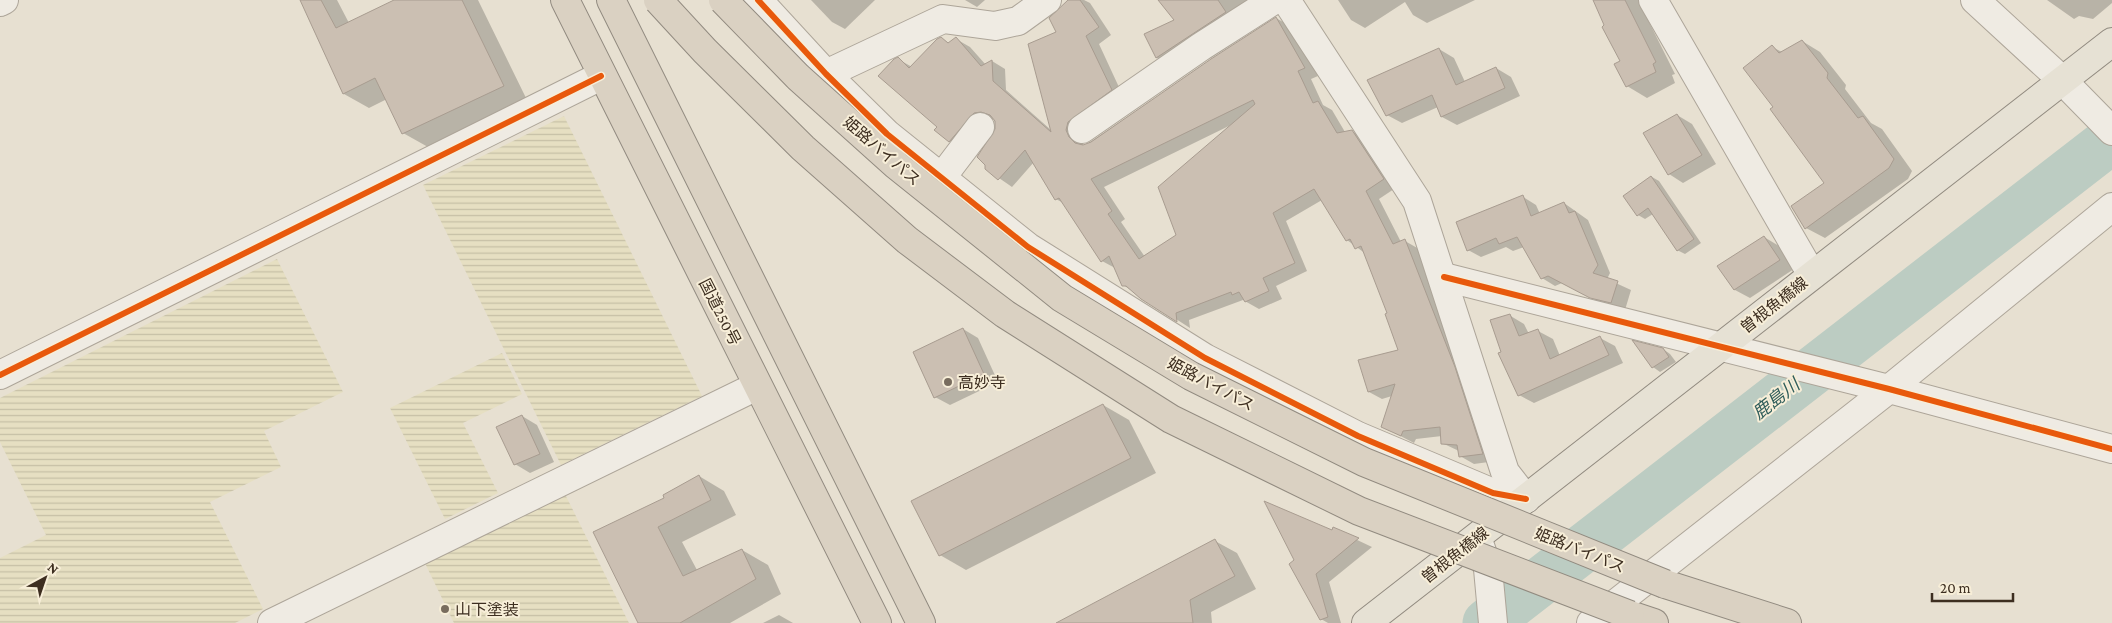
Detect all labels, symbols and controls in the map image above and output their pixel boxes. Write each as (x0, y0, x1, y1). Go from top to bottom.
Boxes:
street label: 姫路バイパス (840, 113, 924, 189)
street label: 曽根魚橋線 (1737, 273, 1811, 336)
street label: 国道250号 (696, 276, 744, 348)
street label: 姫路バイパス (1165, 354, 1257, 414)
water label: 鹿島川 (1749, 373, 1805, 424)
place label: 高妙寺 (958, 374, 1006, 391)
marker: 高妙寺 (942, 376, 954, 388)
street label: 曽根魚橋線 (1418, 523, 1492, 586)
street label: 姫路バイパス (1532, 524, 1628, 576)
north arrow (20, 553, 70, 603)
text: N (45, 559, 63, 578)
scale bar (1932, 570, 2013, 602)
text: 20 m (1940, 580, 1971, 596)
place label: 山下塗装 (455, 601, 519, 618)
marker: 山下塗装 (439, 603, 451, 615)

